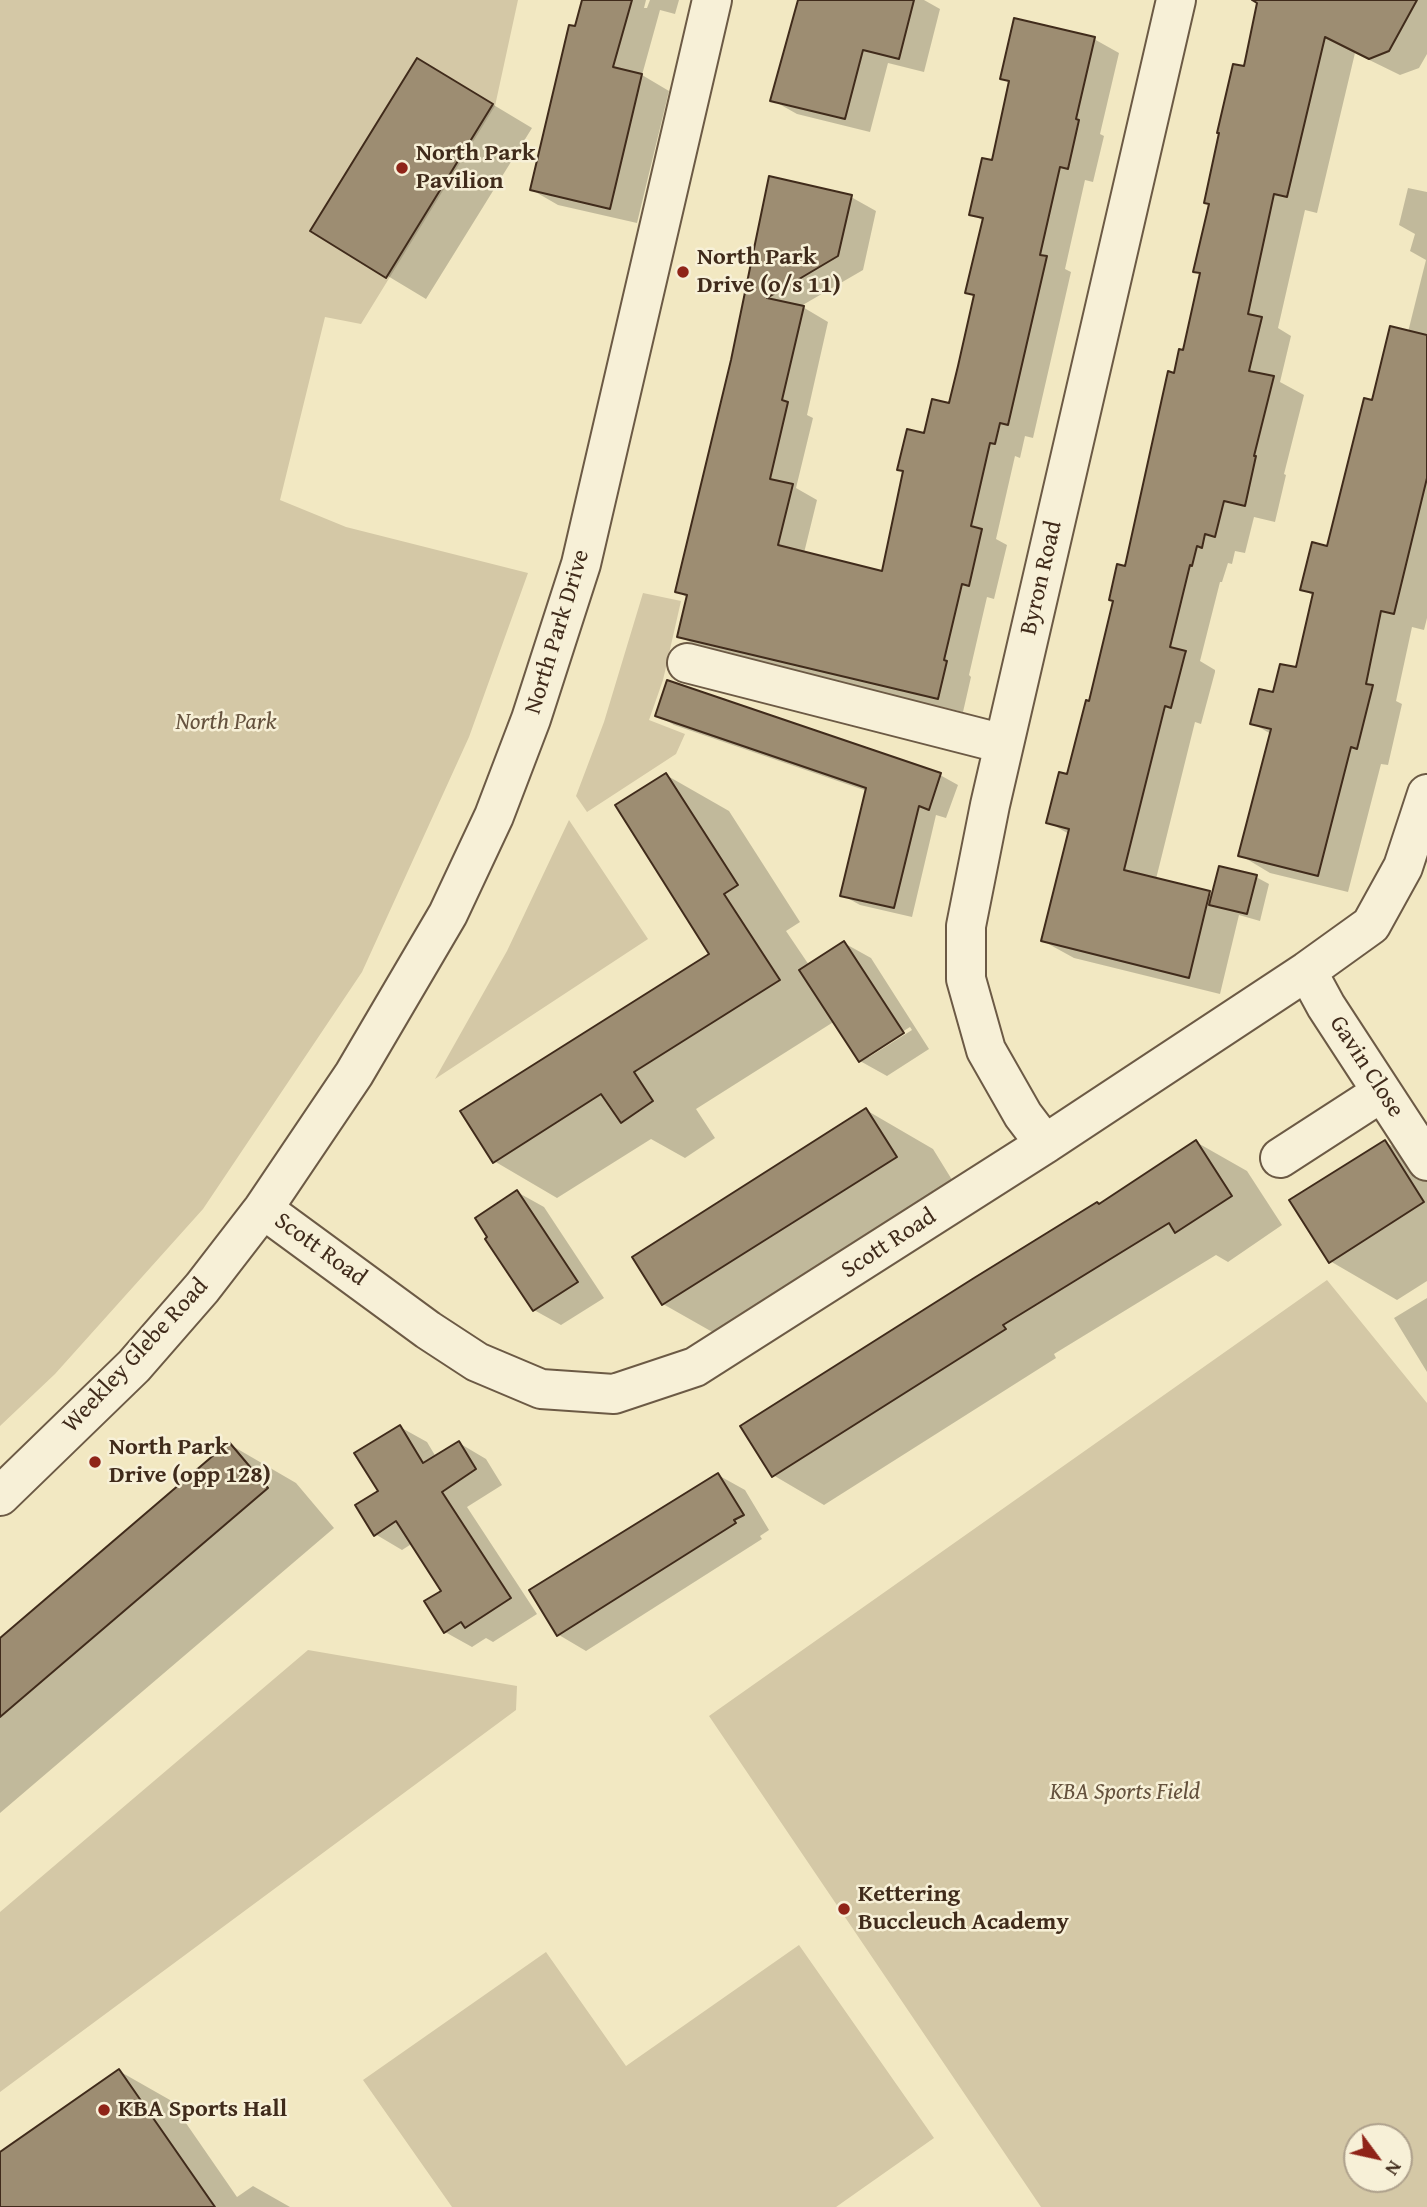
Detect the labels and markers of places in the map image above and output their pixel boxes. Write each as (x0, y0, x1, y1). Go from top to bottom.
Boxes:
place label: North Park Pavilion (416, 140, 535, 196)
marker: North Park Pavilion (394, 160, 410, 176)
place label: North Park Drive (o/s 11) (697, 244, 841, 300)
marker: North Park Drive (o/s 11) (675, 264, 691, 280)
place label: North Park Drive (opp 128) (109, 1434, 271, 1490)
marker: North Park Drive (opp 128) (87, 1454, 103, 1470)
place label: Kettering Buccleuch Academy (858, 1881, 1069, 1937)
marker: Kettering Buccleuch Academy (836, 1901, 852, 1917)
place label: KBA Sports Hall (118, 2096, 287, 2124)
marker: KBA Sports Hall (96, 2102, 112, 2118)

